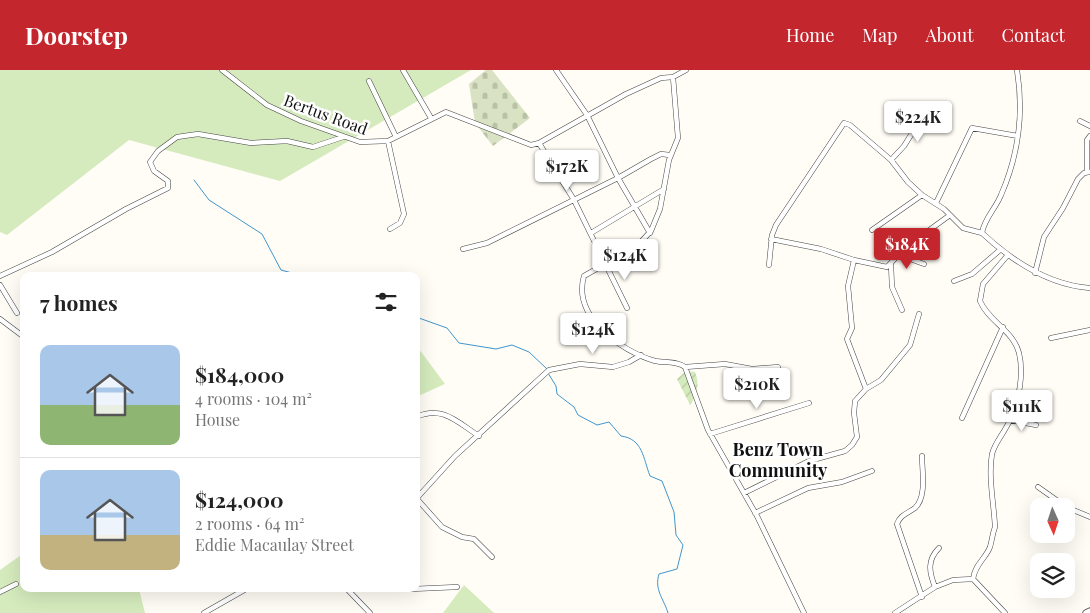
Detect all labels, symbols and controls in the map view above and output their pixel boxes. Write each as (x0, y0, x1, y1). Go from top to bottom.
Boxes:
text: Doorstep (25, 19, 128, 51)
text: Home (786, 23, 834, 47)
text: Map (862, 23, 897, 47)
text: About (925, 23, 974, 47)
text: Contact (1002, 23, 1065, 47)
street label: Bertus Road (281, 89, 371, 139)
pin: $224K (883, 100, 953, 143)
text: $224K (895, 106, 941, 127)
pin: $172K (532, 150, 602, 192)
text: $172K (546, 155, 588, 176)
pin: $184K (872, 228, 942, 270)
text: $184K (885, 233, 929, 254)
pin: $124K (590, 238, 660, 281)
text: $124K (603, 244, 647, 265)
text: 7 homes (40, 288, 118, 316)
icon: filters (372, 288, 400, 316)
pin: $124K (558, 312, 628, 355)
text: $124K (571, 318, 615, 339)
text: $184,000 (195, 360, 284, 388)
icon: home (80, 365, 140, 425)
pin: $210K (722, 368, 792, 410)
text: $210K (734, 373, 780, 394)
text: 4 rooms · 104 m² (195, 388, 312, 409)
pin: $111K (987, 390, 1057, 432)
text: $111K (1003, 395, 1042, 416)
text: House (195, 409, 240, 430)
district label: Benz Town Community (729, 437, 828, 482)
text: $124,000 (195, 485, 284, 513)
icon: home (80, 490, 140, 550)
north arrow (1030, 498, 1075, 542)
map controls (1030, 498, 1075, 598)
text: 2 rooms · 64 m² (195, 513, 304, 534)
text: Eddie Macaulay Street (195, 534, 354, 555)
button: layers (1030, 553, 1075, 598)

